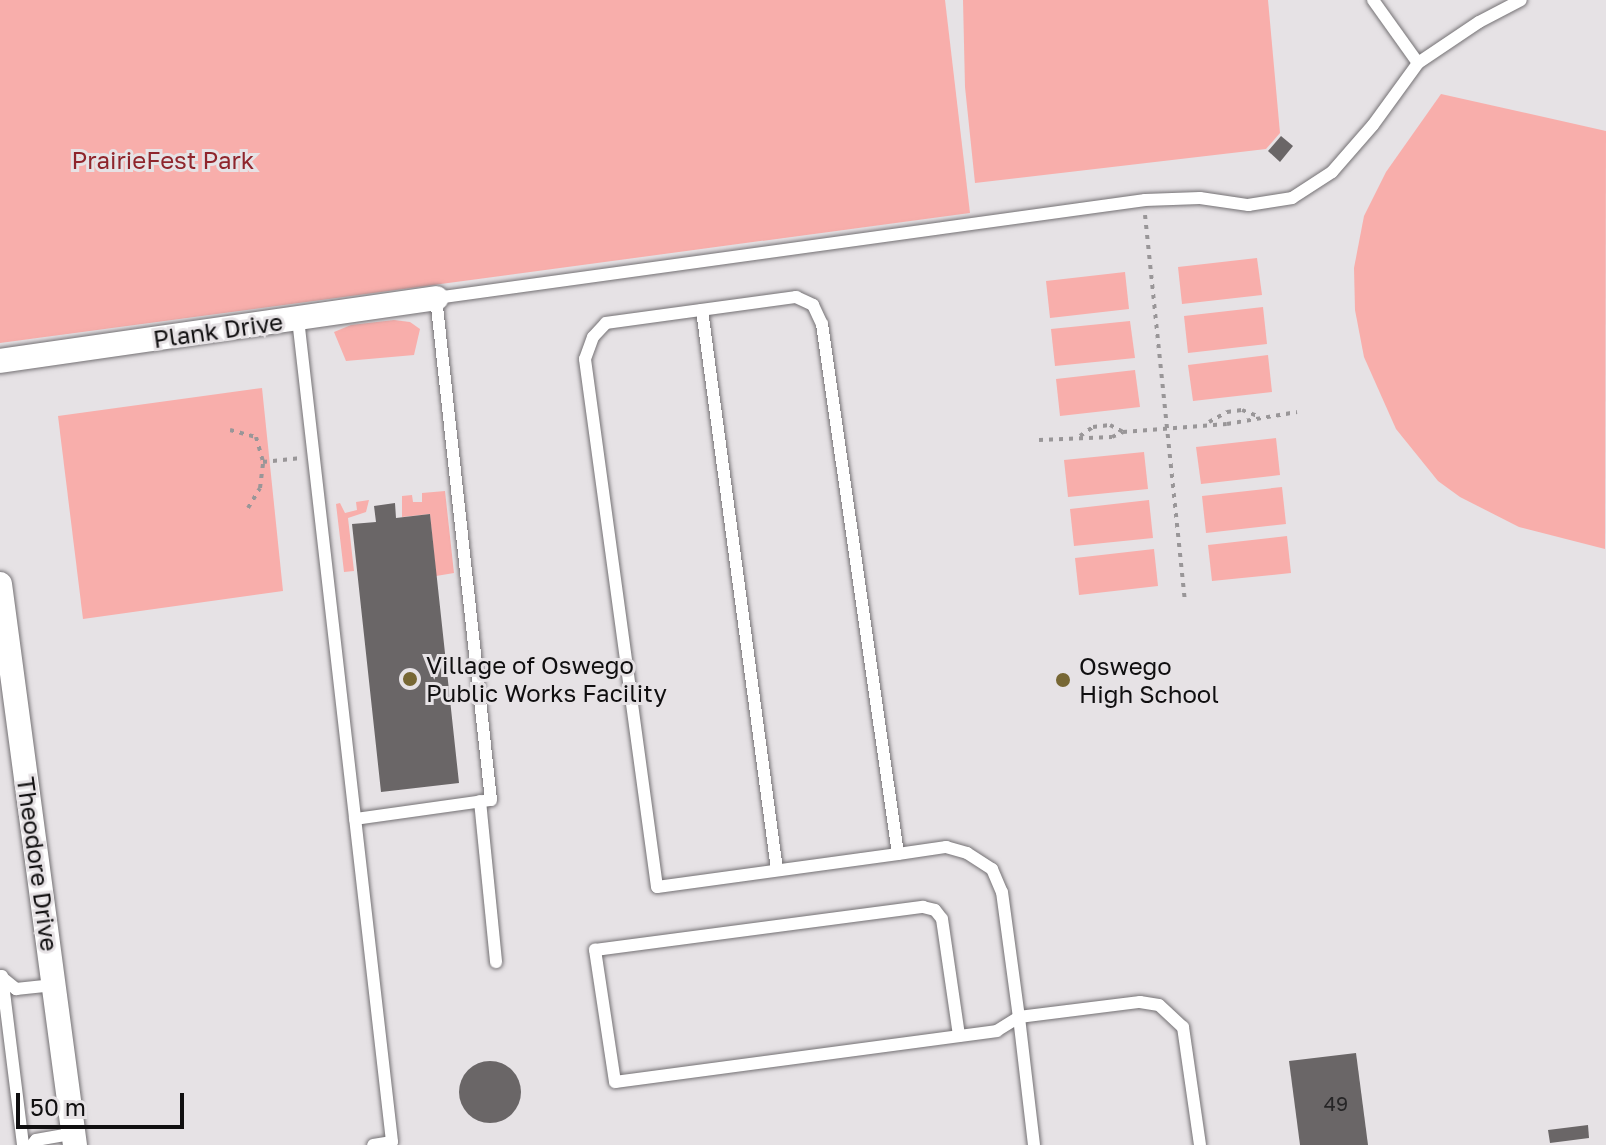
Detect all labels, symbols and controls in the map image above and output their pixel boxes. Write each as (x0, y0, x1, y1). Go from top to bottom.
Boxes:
park label: PrairieFest Park (72, 146, 254, 174)
street label: Plank Drive (151, 307, 285, 353)
place label: Village of Oswego Public Works Facility (426, 651, 667, 707)
place label: Oswego High School (1079, 652, 1219, 708)
marker: Village of Oswego Public Works Facility (401, 670, 419, 688)
marker: Oswego High School (1054, 671, 1072, 689)
street label: Theodore Drive (12, 775, 64, 953)
scale bar (20, 1077, 188, 1127)
house number: 49 (1324, 1091, 1348, 1115)
text: 50 m (30, 1092, 86, 1121)

